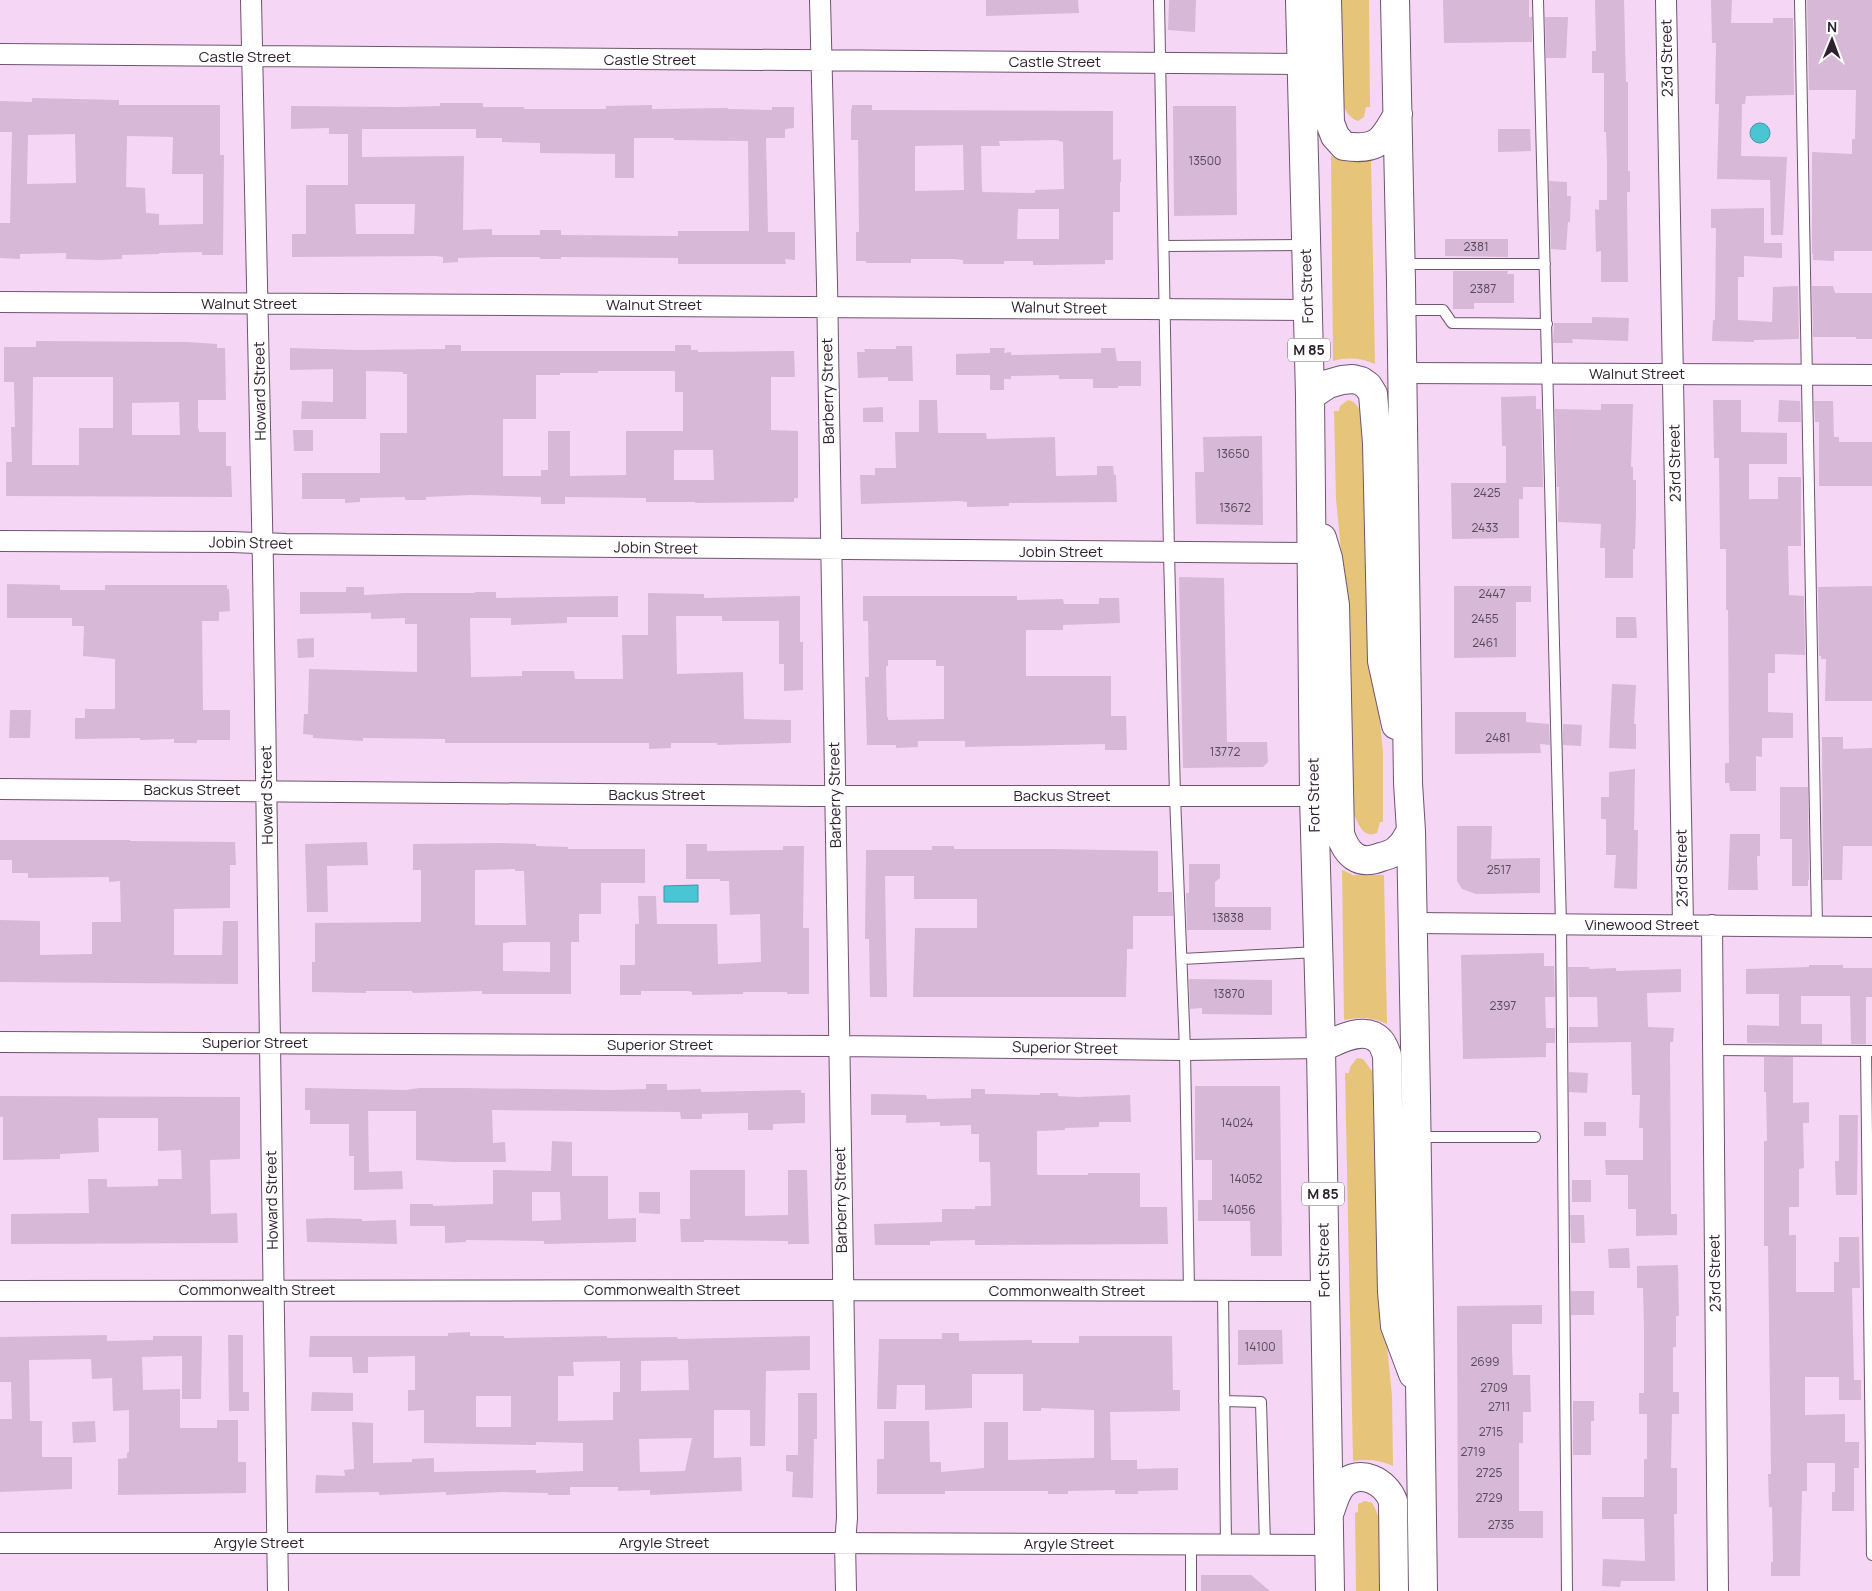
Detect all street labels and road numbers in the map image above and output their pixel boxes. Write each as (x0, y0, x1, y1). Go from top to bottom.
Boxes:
street label: 23rd Street (1655, 19, 1678, 97)
street label: Castle Street (199, 46, 291, 67)
street label: Castle Street (604, 49, 696, 70)
street label: Castle Street (1009, 51, 1101, 72)
street label: Fort Street (1295, 248, 1318, 324)
street label: Walnut Street (201, 293, 297, 314)
street label: Walnut Street (606, 294, 702, 315)
street label: Walnut Street (1011, 296, 1107, 319)
street label: Barberry Street (816, 338, 839, 444)
road number: M 85 (1288, 338, 1330, 362)
street label: Howard Street (248, 341, 271, 441)
street label: Walnut Street (1589, 363, 1685, 384)
street label: 23rd Street (1663, 424, 1686, 502)
street label: Jobin Street (209, 531, 293, 554)
street label: Jobin Street (614, 536, 698, 559)
street label: Jobin Street (1019, 541, 1103, 562)
street label: Barberry Street (823, 742, 846, 848)
street label: Howard Street (255, 745, 278, 845)
street label: Fort Street (1302, 757, 1325, 833)
street label: Backus Street (143, 779, 241, 800)
street label: Backus Street (608, 784, 706, 805)
street label: Backus Street (1013, 785, 1111, 806)
street label: 23rd Street (1670, 829, 1693, 907)
street label: Vinewood Street (1585, 914, 1699, 935)
street label: Superior Street (202, 1032, 308, 1053)
street label: Superior Street (607, 1034, 713, 1055)
street label: Superior Street (1012, 1036, 1118, 1059)
street label: Barberry Street (829, 1147, 852, 1253)
street label: Howard Street (260, 1150, 283, 1250)
road number: M 85 (1302, 1182, 1344, 1206)
street label: Fort Street (1312, 1222, 1335, 1298)
street label: 23rd Street (1703, 1234, 1726, 1312)
street label: Commonwealth Street (179, 1279, 335, 1300)
street label: Commonwealth Street (584, 1279, 740, 1300)
street label: Commonwealth Street (989, 1280, 1145, 1301)
street label: Argyle Street (214, 1532, 304, 1553)
street label: Argyle Street (619, 1532, 709, 1553)
street label: Argyle Street (1024, 1533, 1114, 1554)

